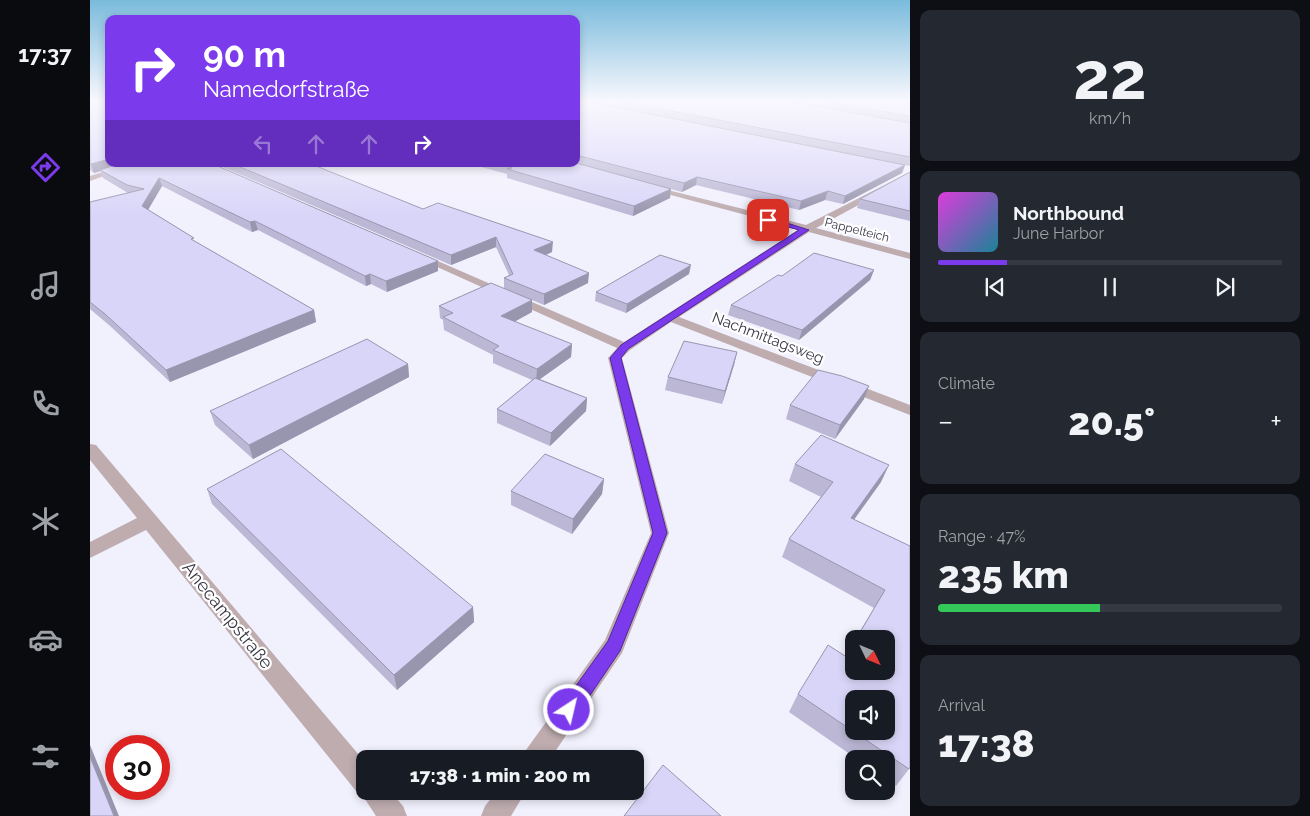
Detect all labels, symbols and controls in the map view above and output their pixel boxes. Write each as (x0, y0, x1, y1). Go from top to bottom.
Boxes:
text: 90 m (203, 34, 286, 75)
icon: right (120, 35, 185, 100)
text: 22 (1073, 38, 1147, 114)
text: 17:37 (18, 41, 72, 67)
text: Namedorfstraße (203, 76, 369, 102)
text: km/h (1089, 109, 1131, 128)
icon: left (249, 130, 277, 158)
icon: ahead (302, 130, 330, 158)
icon: ahead (355, 130, 383, 158)
icon: right (408, 130, 436, 158)
icon: directions (28, 150, 63, 185)
pin (747, 199, 789, 241)
text: Northbound (1013, 202, 1124, 224)
icon: arrive (754, 206, 782, 234)
street label: Pappelteich (823, 215, 891, 245)
text: June Harbor (1013, 224, 1104, 243)
icon: music (28, 268, 63, 303)
icon: previous (981, 273, 1009, 301)
icon: pause (1096, 273, 1124, 301)
icon: next (1211, 273, 1239, 301)
street label: Nachmittagsweg (710, 308, 826, 368)
text: Climate (938, 374, 995, 393)
icon: phone (28, 386, 63, 421)
text: 20.5° (1068, 399, 1155, 444)
text: − (938, 405, 953, 438)
text: + (1270, 405, 1282, 438)
icon: climate (28, 504, 63, 539)
text: Range · 47% (938, 527, 1025, 546)
text: 235 km (938, 552, 1069, 597)
street label: Anecampstraße (178, 557, 278, 673)
icon: car (28, 622, 63, 657)
north arrow (845, 630, 895, 680)
map controls (845, 630, 895, 800)
position arrow (542, 683, 594, 735)
button: sound (845, 690, 895, 740)
text: Arrival (938, 696, 985, 715)
text: 17:38 (938, 721, 1035, 766)
speed limit sign: 30 (105, 735, 170, 800)
icon: filters (28, 739, 63, 774)
button: search (845, 750, 895, 800)
text: 17:38 · 1 min · 200 m (410, 764, 590, 786)

